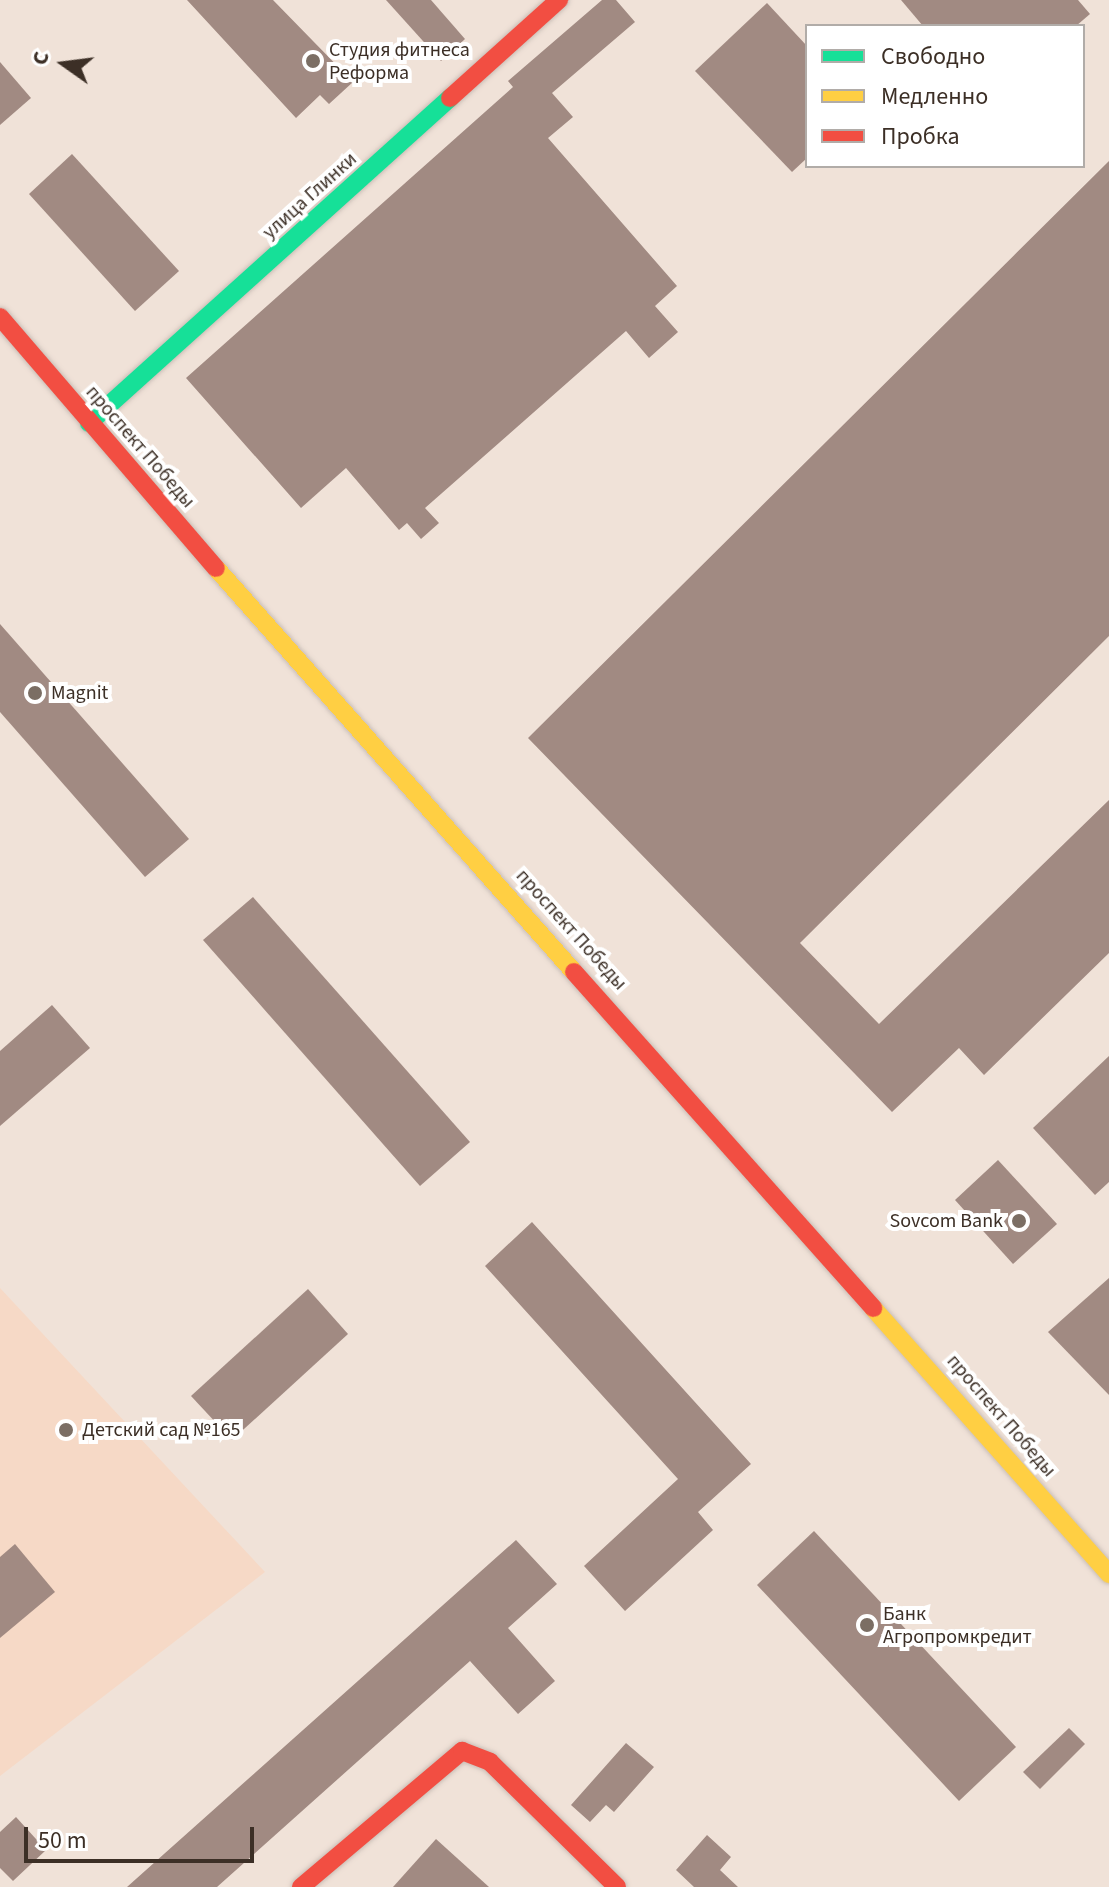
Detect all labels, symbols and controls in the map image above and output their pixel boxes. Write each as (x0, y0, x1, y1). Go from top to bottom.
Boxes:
north arrow (24, 24, 104, 104)
legend (805, 24, 1085, 168)
place label: Студия фитнеса Реформа (329, 38, 470, 85)
text: Свободно (881, 39, 985, 74)
text: С (24, 48, 58, 68)
marker: Студия фитнеса Реформа (304, 52, 322, 70)
text: Медленно (881, 79, 988, 114)
text: Пробка (881, 119, 960, 154)
street label: улица Глинки (258, 147, 362, 245)
street label: проспект Победы (80, 381, 200, 513)
place label: Magnit (51, 681, 108, 705)
marker: Magnit (26, 684, 44, 702)
street label: проспект Победы (510, 865, 632, 995)
place label: Sovcom Bank (889, 1209, 1003, 1233)
marker: Sovcom Bank (1010, 1212, 1028, 1230)
street label: проспект Победы (941, 1350, 1061, 1482)
place label: Детский сад №165 (82, 1418, 241, 1442)
marker: Детский сад №165 (57, 1421, 75, 1439)
place label: Банк Агропромкредит (883, 1602, 1032, 1649)
marker: Банк Агропромкредит (858, 1616, 876, 1634)
scale bar (28, 1811, 258, 1861)
text: 50 m (38, 1823, 87, 1858)

